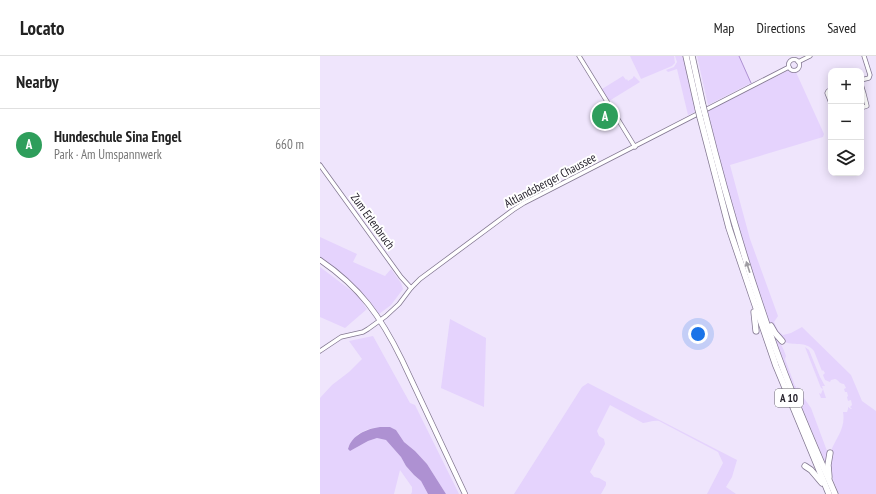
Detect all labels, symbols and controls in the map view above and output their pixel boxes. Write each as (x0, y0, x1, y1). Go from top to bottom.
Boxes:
text: Locato (20, 16, 65, 40)
text: Map (714, 19, 734, 37)
text: Directions (756, 19, 805, 37)
text: Saved (827, 19, 856, 37)
map controls (828, 68, 864, 176)
button: + (828, 68, 864, 104)
text: Nearby (16, 71, 59, 93)
pin: A (592, 101, 618, 131)
button: − (828, 104, 864, 140)
text: Hundeschule Sina Engel (54, 127, 181, 146)
text: A (26, 136, 32, 153)
text: 660 m (275, 136, 304, 153)
button: layers (828, 140, 864, 176)
text: Park · Am Umspannwerk (54, 146, 162, 163)
street label: Altlandsberger Chaussee (501, 149, 599, 211)
street label: Zum Erlenbruch (348, 190, 398, 252)
one-way arrow (745, 261, 751, 273)
your location (688, 324, 708, 344)
road number: A 10 (775, 389, 803, 407)

